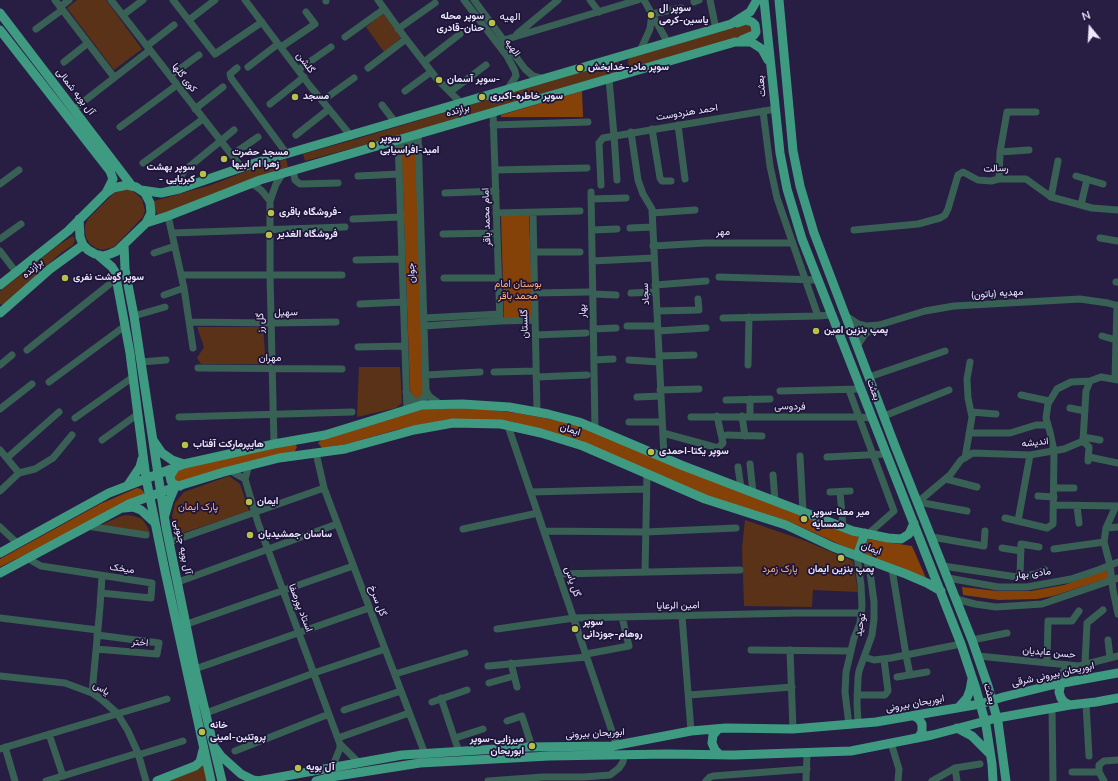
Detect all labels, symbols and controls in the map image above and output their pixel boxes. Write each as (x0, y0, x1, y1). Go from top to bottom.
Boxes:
place label: سوپر ال یاسین-کرمی (659, 3, 709, 26)
north arrow (1070, 8, 1110, 48)
text: N (1080, 8, 1092, 25)
district label: الهیه (500, 10, 520, 24)
marker: سوپر ال یاسین-کرمی (646, 10, 656, 20)
place label: سوپر محله حنان-قادری (437, 11, 484, 34)
marker: سوپر محله حنان-قادری (487, 18, 497, 28)
street label: الهیه (502, 37, 522, 59)
street label: گلشن (293, 50, 317, 76)
street label: کوی گلها (169, 61, 199, 95)
place label: سوپر مادر-خدابخش (588, 62, 669, 74)
marker: سوپر مادر-خدابخش (575, 63, 585, 73)
street label: آل بویه شمالی (53, 66, 97, 118)
place label: سوپر آسمان- (447, 74, 500, 86)
marker: سوپر آسمان- (434, 75, 444, 85)
street label: بعثت (755, 75, 769, 97)
place label: مسجد (303, 91, 329, 103)
place label: سوپر خاطره-اکبری (490, 91, 563, 103)
marker: مسجد (290, 92, 300, 102)
marker: سوپر خاطره-اکبری (477, 92, 487, 102)
street label: برازنده (445, 102, 471, 120)
street label: احمد هنردوست (655, 102, 719, 124)
place label: سوپر امید-افراسیابی (380, 133, 439, 156)
marker: سوپر امید-افراسیابی (367, 140, 377, 150)
place label: مسجد حضرت زهرا ام ابیها (232, 147, 288, 170)
marker: مسجد حضرت زهرا ام ابیها (219, 154, 229, 164)
place label: سوپر بهشت - کبریایی (146, 162, 195, 186)
street label: رسالت (983, 163, 1009, 175)
marker: سوپر بهشت - کبریایی (198, 169, 208, 179)
street label: امام محمد باقر (480, 188, 494, 246)
place label: فروشگاه باقری- (279, 207, 342, 219)
marker: فروشگاه باقری- (266, 208, 276, 218)
street label: مهر (716, 227, 730, 239)
place label: فروشگاه الغدیر (277, 229, 338, 241)
marker: فروشگاه الغدیر (264, 230, 274, 240)
street label: برازنده (20, 257, 46, 281)
street label: جوان (406, 263, 418, 283)
place label: سوپر گوشت نفری (73, 272, 144, 284)
marker: سوپر گوشت نفری (60, 273, 70, 283)
park label: بوستان امام محمد باقر (494, 279, 542, 302)
street label: سجاد (639, 283, 653, 305)
street label: مهدیه (باتون) (970, 286, 1024, 302)
street label: بهار (577, 304, 589, 318)
street label: سهیل (274, 307, 298, 319)
street label: گلستان (519, 309, 531, 339)
street label: گل رز (255, 313, 267, 333)
place label: پمپ بنزین امین (824, 325, 888, 337)
marker: پمپ بنزین امین (811, 326, 821, 336)
street label: مهران (259, 353, 281, 365)
street label: بعثت (864, 378, 882, 402)
street label: فردوسی (774, 401, 806, 413)
street label: ایمان (558, 421, 582, 439)
street label: اندیشه (1021, 436, 1049, 450)
place label: هایپرمارکت آفتاب (193, 439, 264, 451)
marker: هایپرمارکت آفتاب (180, 440, 190, 450)
place label: سوپر یکتا-احمدی (659, 446, 729, 458)
marker: سوپر یکتا-احمدی (646, 447, 656, 457)
place label: ایمان (257, 496, 278, 508)
marker: ایمان (244, 497, 254, 507)
park label: پارک ایمان (178, 502, 218, 514)
place label: میر معنا-سوپر همسایه (812, 507, 870, 530)
marker: میر معنا-سوپر همسایه (799, 514, 809, 524)
street label: آل بویه جنوبی (170, 519, 194, 575)
place label: ساسان جمشیدیان (258, 529, 332, 541)
marker: ساسان جمشیدیان (245, 530, 255, 540)
street label: ایمان (859, 540, 883, 558)
marker: پمپ بنزین ایمان (836, 553, 846, 563)
street label: میخک (109, 561, 135, 577)
park label: پارک زمرد (762, 564, 798, 576)
place label: پمپ بنزین ایمان (808, 564, 874, 576)
street label: گل یاس (561, 565, 583, 599)
street label: مادی بهار (1014, 566, 1052, 582)
street label: استاد پورصفا (285, 582, 315, 634)
street label: گل سرخ (366, 584, 388, 618)
street label: امین الرعایا (656, 600, 700, 612)
street label: توحید (853, 612, 869, 638)
place label: سوپر روهام-جوزدانی (583, 617, 643, 640)
marker: سوپر روهام-جوزدانی (570, 624, 580, 634)
street label: اختر (131, 636, 149, 650)
street label: حسن عابدیان (1022, 645, 1076, 661)
street label: ابوریحان بیرونی شرقی (1011, 660, 1095, 690)
street label: یاس (90, 679, 112, 699)
street label: بعثت (980, 682, 998, 706)
street label: ابوریحان بیرونی (885, 693, 945, 715)
place label: خانه پروتئین-امینی (210, 720, 266, 744)
street label: ابوریحان بیرونی (565, 726, 625, 742)
marker: خانه پروتئین-امینی (197, 727, 207, 737)
place label: میرزایی-سوپر ابوریحان (470, 734, 524, 758)
marker: میرزایی-سوپر ابوریحان (527, 741, 537, 751)
place label: آل بویه (306, 762, 335, 774)
marker: آل بویه (293, 763, 303, 773)

